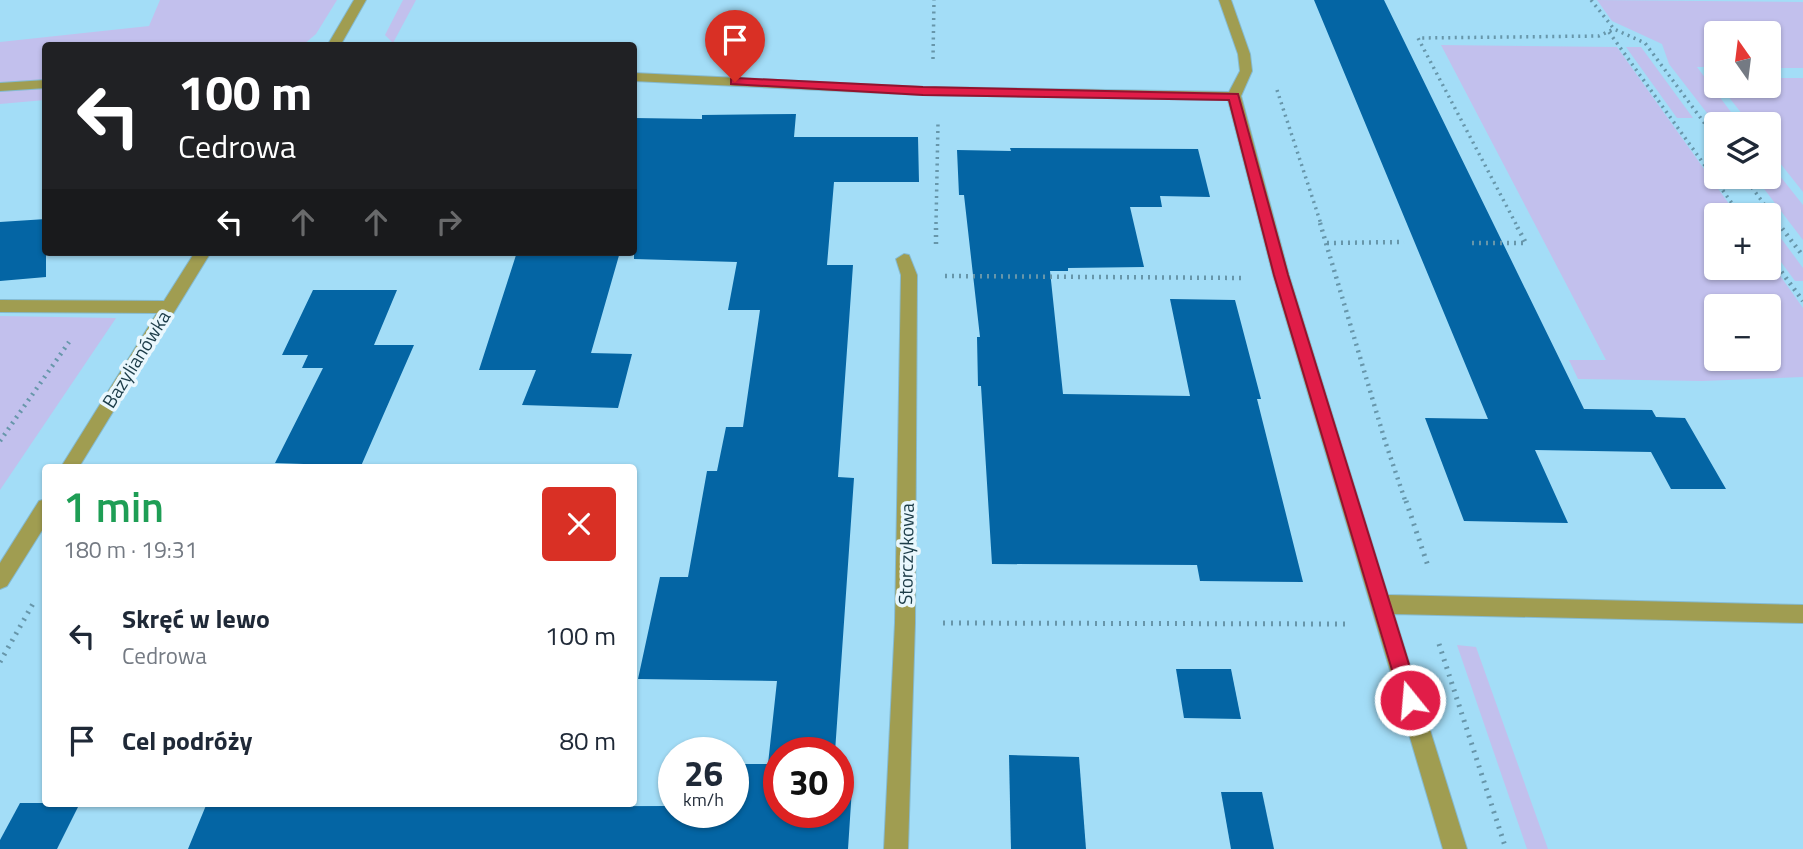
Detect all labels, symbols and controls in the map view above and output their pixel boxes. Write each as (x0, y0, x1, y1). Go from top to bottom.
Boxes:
pin (705, 10, 765, 82)
icon: arrive (716, 21, 754, 59)
north arrow (1704, 21, 1782, 98)
map controls (1704, 21, 1781, 371)
text: 100 m (178, 54, 312, 129)
icon: left (63, 70, 154, 161)
button: layers (1704, 112, 1781, 189)
text: Cedrowa (178, 122, 296, 170)
icon: left (211, 203, 249, 241)
icon: ahead (284, 203, 322, 241)
icon: ahead (357, 203, 395, 241)
icon: right (430, 203, 468, 241)
button: + (1704, 203, 1781, 280)
button: − (1704, 294, 1781, 371)
street label: Bazylianówka (94, 304, 177, 413)
text: 1 min (63, 474, 164, 538)
button: close (542, 487, 616, 561)
street label: Storczykowa (890, 502, 921, 605)
text: 180 m · 19:31 (63, 532, 198, 567)
text: Skręć w lewo (122, 599, 270, 638)
text: 100 m (545, 616, 616, 655)
icon: left (63, 617, 101, 655)
text: Cedrowa (122, 638, 207, 673)
position arrow (1373, 663, 1447, 737)
text: Cel podróży (122, 721, 252, 760)
text: 80 m (559, 721, 616, 760)
icon: arrive (63, 722, 101, 760)
speed limit sign: 30 (763, 737, 854, 828)
text: 26 (684, 746, 723, 800)
text: km/h (683, 786, 724, 813)

